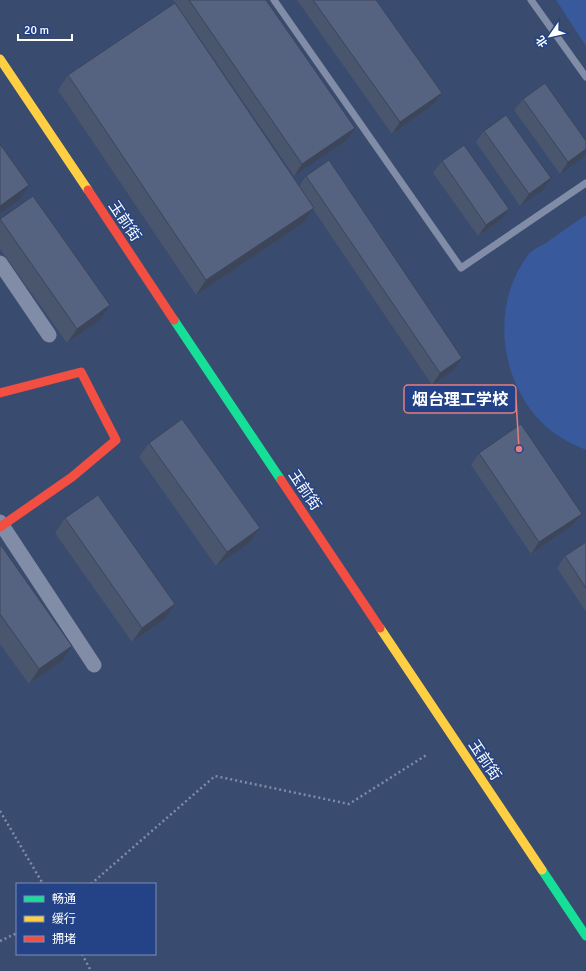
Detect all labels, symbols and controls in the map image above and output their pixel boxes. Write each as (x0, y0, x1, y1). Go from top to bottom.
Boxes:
scale bar (18, 16, 72, 42)
north arrow (530, 16, 570, 56)
text: 20 m (24, 23, 49, 38)
text: 北 (534, 33, 551, 50)
street label: 玉前街 (105, 197, 145, 245)
callout: 烟台理工学校 (404, 385, 516, 413)
text: 烟台理工学校 (412, 390, 509, 410)
street label: 玉前街 (285, 466, 325, 514)
street label: 玉前街 (465, 736, 505, 784)
legend (16, 883, 156, 955)
text: 畅通 (52, 892, 76, 907)
text: 缓行 (52, 912, 76, 927)
text: 拥堵 (52, 932, 76, 947)

